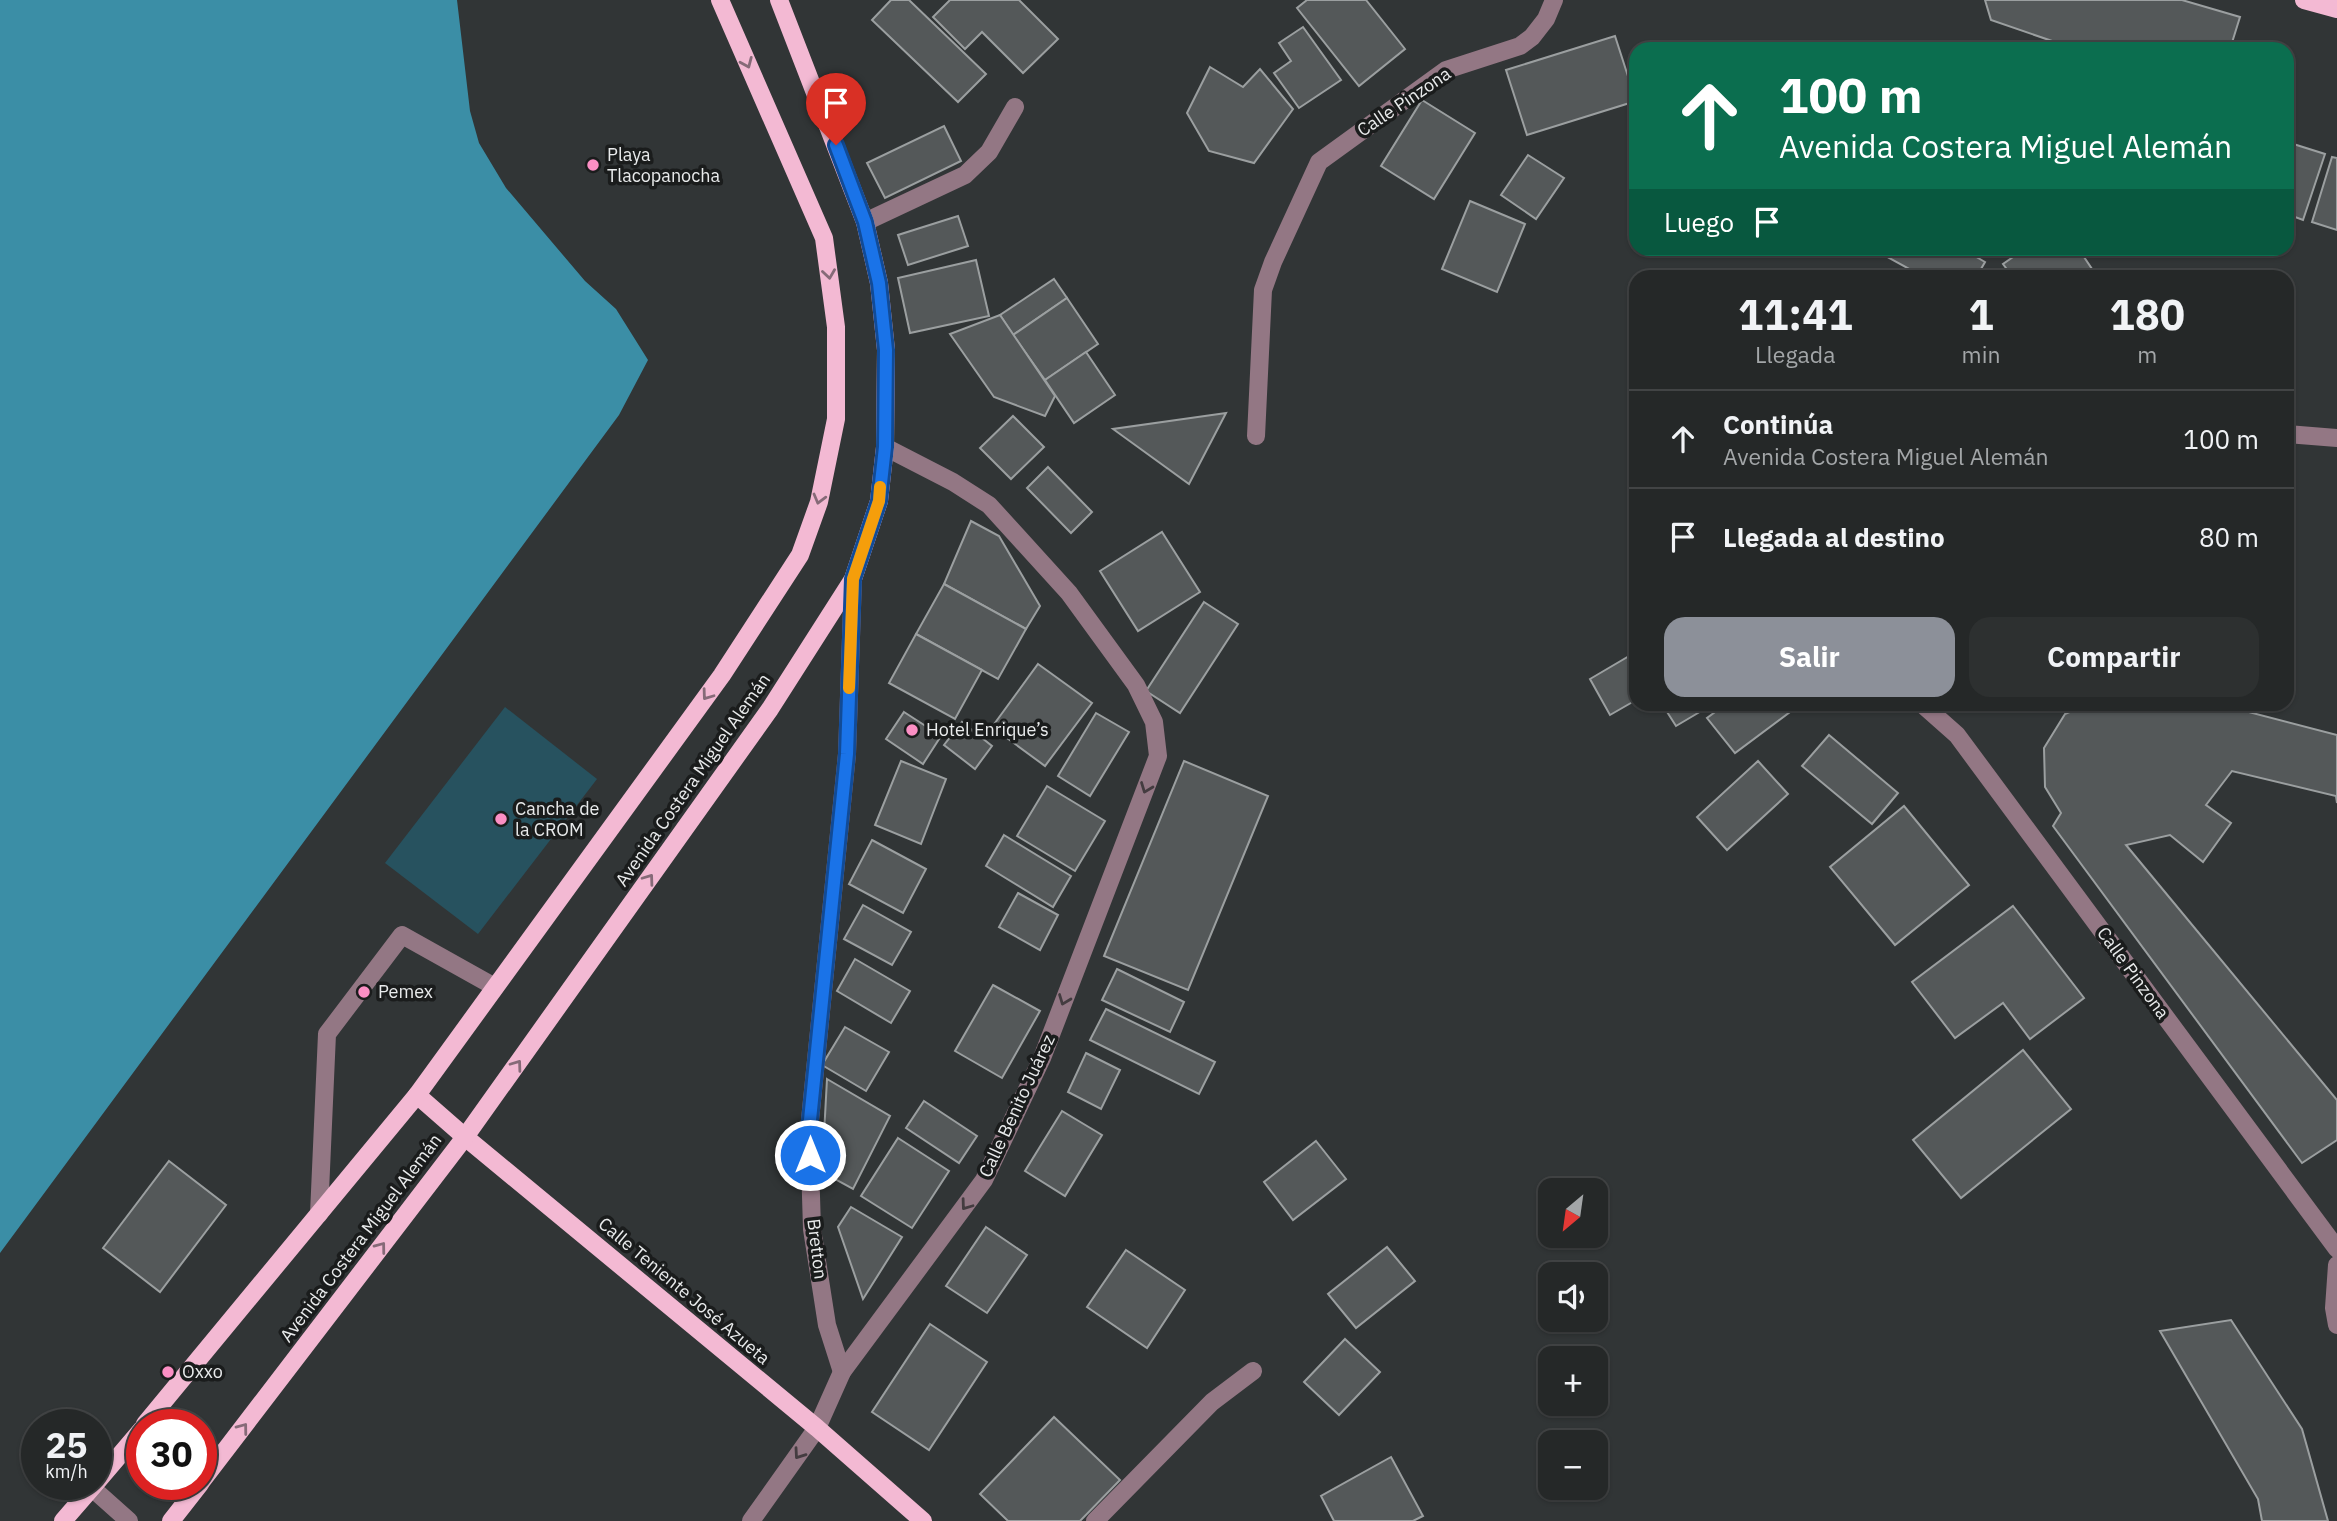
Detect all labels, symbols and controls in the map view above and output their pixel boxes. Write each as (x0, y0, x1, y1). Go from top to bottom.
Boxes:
one-way arrow (739, 56, 753, 68)
street label: Calle Pinzona (1352, 62, 1455, 141)
text: 100 m (1779, 63, 1923, 126)
icon: ahead (1664, 70, 1755, 161)
pin (806, 73, 866, 145)
icon: arrive (817, 84, 855, 122)
text: Avenida Costera Miguel Alemán (1779, 125, 2232, 167)
place label: Playa Tlacopanocha (607, 143, 720, 187)
marker: Playa Tlacopanocha (585, 157, 601, 173)
icon: arrive (1748, 203, 1786, 241)
text: Luego (1664, 205, 1734, 239)
one-way arrow (821, 268, 836, 280)
text: 11:41 (1738, 287, 1853, 342)
text: 1 (1968, 287, 1994, 342)
text: 180 (2109, 287, 2185, 342)
text: Llegada (1755, 339, 1835, 369)
text: min (1962, 339, 2000, 369)
text: m (2137, 339, 2157, 369)
text: Continúa (1723, 407, 1833, 441)
icon: ahead (1664, 420, 1702, 458)
text: 100 m (2183, 422, 2259, 456)
text: Avenida Costera Miguel Alemán (1723, 441, 2049, 471)
one-way arrow (812, 493, 827, 505)
icon: arrive (1664, 518, 1702, 556)
text: Llegada al destino (1723, 520, 1945, 554)
text: 80 m (2199, 520, 2259, 554)
button: Salir (1664, 617, 1955, 697)
button: Compartir (1969, 617, 2259, 697)
street label: Avenida Costera Miguel Alemán (610, 669, 775, 891)
one-way arrow (703, 687, 715, 700)
place label: Hotel Enrique’s (926, 718, 1049, 741)
marker: Hotel Enrique’s (904, 722, 920, 738)
one-way arrow (1140, 781, 1154, 793)
place label: Cancha de la CROM (515, 797, 600, 841)
marker: Cancha de la CROM (493, 811, 509, 827)
one-way arrow (641, 874, 653, 887)
street label: Calle Pinzona (2092, 922, 2175, 1024)
place label: Pemex (378, 980, 433, 1003)
marker: Pemex (356, 984, 372, 1000)
one-way arrow (1059, 994, 1073, 1006)
street label: Calle Benito Juárez (973, 1031, 1060, 1181)
one-way arrow (509, 1060, 521, 1072)
position arrow (773, 1118, 847, 1192)
street label: Avenida Costera Miguel Alemán (275, 1129, 446, 1346)
north arrow (1538, 1178, 1608, 1248)
map controls (1538, 1178, 1608, 1500)
one-way arrow (962, 1197, 974, 1209)
street label: Calle Teniente José Azueta (594, 1212, 775, 1369)
street label: Bretton (802, 1217, 833, 1281)
one-way arrow (372, 1242, 385, 1255)
button: sound (1538, 1262, 1608, 1332)
button: + (1538, 1346, 1608, 1416)
place label: Oxxo (182, 1360, 223, 1383)
marker: Oxxo (160, 1364, 176, 1380)
speed limit sign: 30 (126, 1409, 217, 1500)
text: 25 (45, 1422, 88, 1468)
one-way arrow (234, 1423, 247, 1435)
button: − (1538, 1430, 1608, 1500)
one-way arrow (795, 1446, 807, 1459)
text: km/h (45, 1460, 88, 1483)

